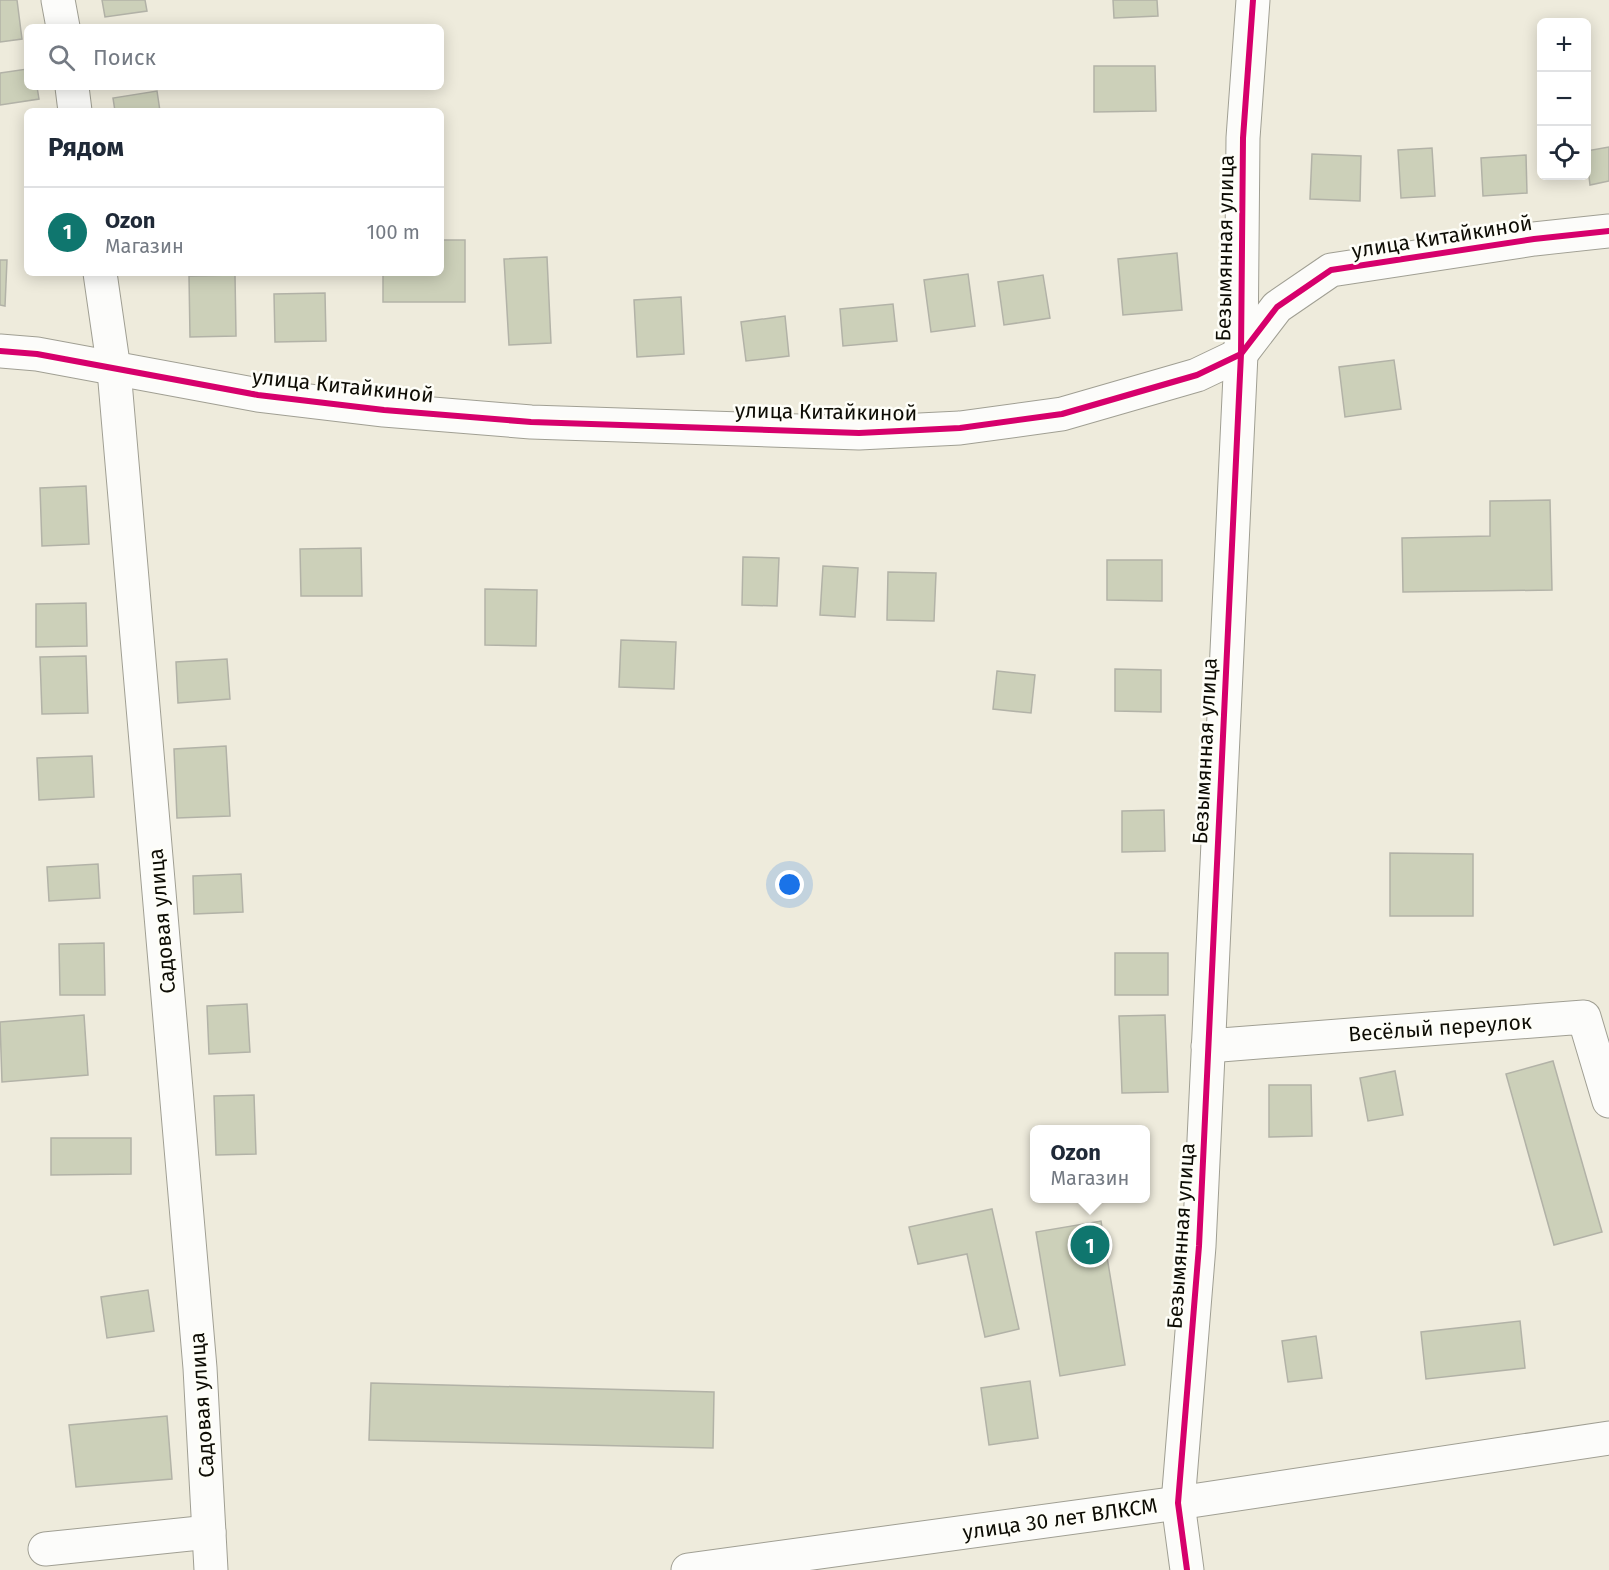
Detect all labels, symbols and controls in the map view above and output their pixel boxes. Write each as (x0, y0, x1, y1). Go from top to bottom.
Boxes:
map controls (1537, 18, 1591, 180)
button: + (1537, 18, 1591, 72)
search box (24, 24, 444, 90)
icon: search (45, 41, 78, 74)
text: Поиск (93, 44, 156, 71)
button: − (1537, 72, 1591, 126)
button: locate (1537, 126, 1591, 180)
text: Рядом (48, 132, 124, 163)
street label: Безымянная улица (1210, 154, 1240, 342)
text: Ozon (105, 207, 155, 234)
street label: улица Китайкиной (1350, 210, 1534, 264)
text: 1 (63, 220, 72, 244)
text: 100 m (367, 220, 420, 244)
text: Магазин (105, 234, 184, 258)
street label: улица Китайкиной (251, 364, 435, 408)
street label: улица Китайкиной (735, 397, 917, 427)
street label: Безымянная улица (1187, 657, 1223, 845)
street label: Садовая улица (143, 847, 181, 995)
your location (775, 870, 804, 899)
street label: Весёлый переулок (1347, 1009, 1533, 1047)
popup (1030, 1125, 1150, 1203)
text: Ozon (1051, 1139, 1101, 1166)
street label: Безымянная улица (1162, 1142, 1200, 1330)
text: Магазин (1051, 1166, 1129, 1190)
pin: 1 (1070, 1222, 1110, 1268)
street label: Садовая улица (184, 1331, 220, 1479)
street label: улица 30 лет ВЛКСМ (961, 1492, 1159, 1546)

